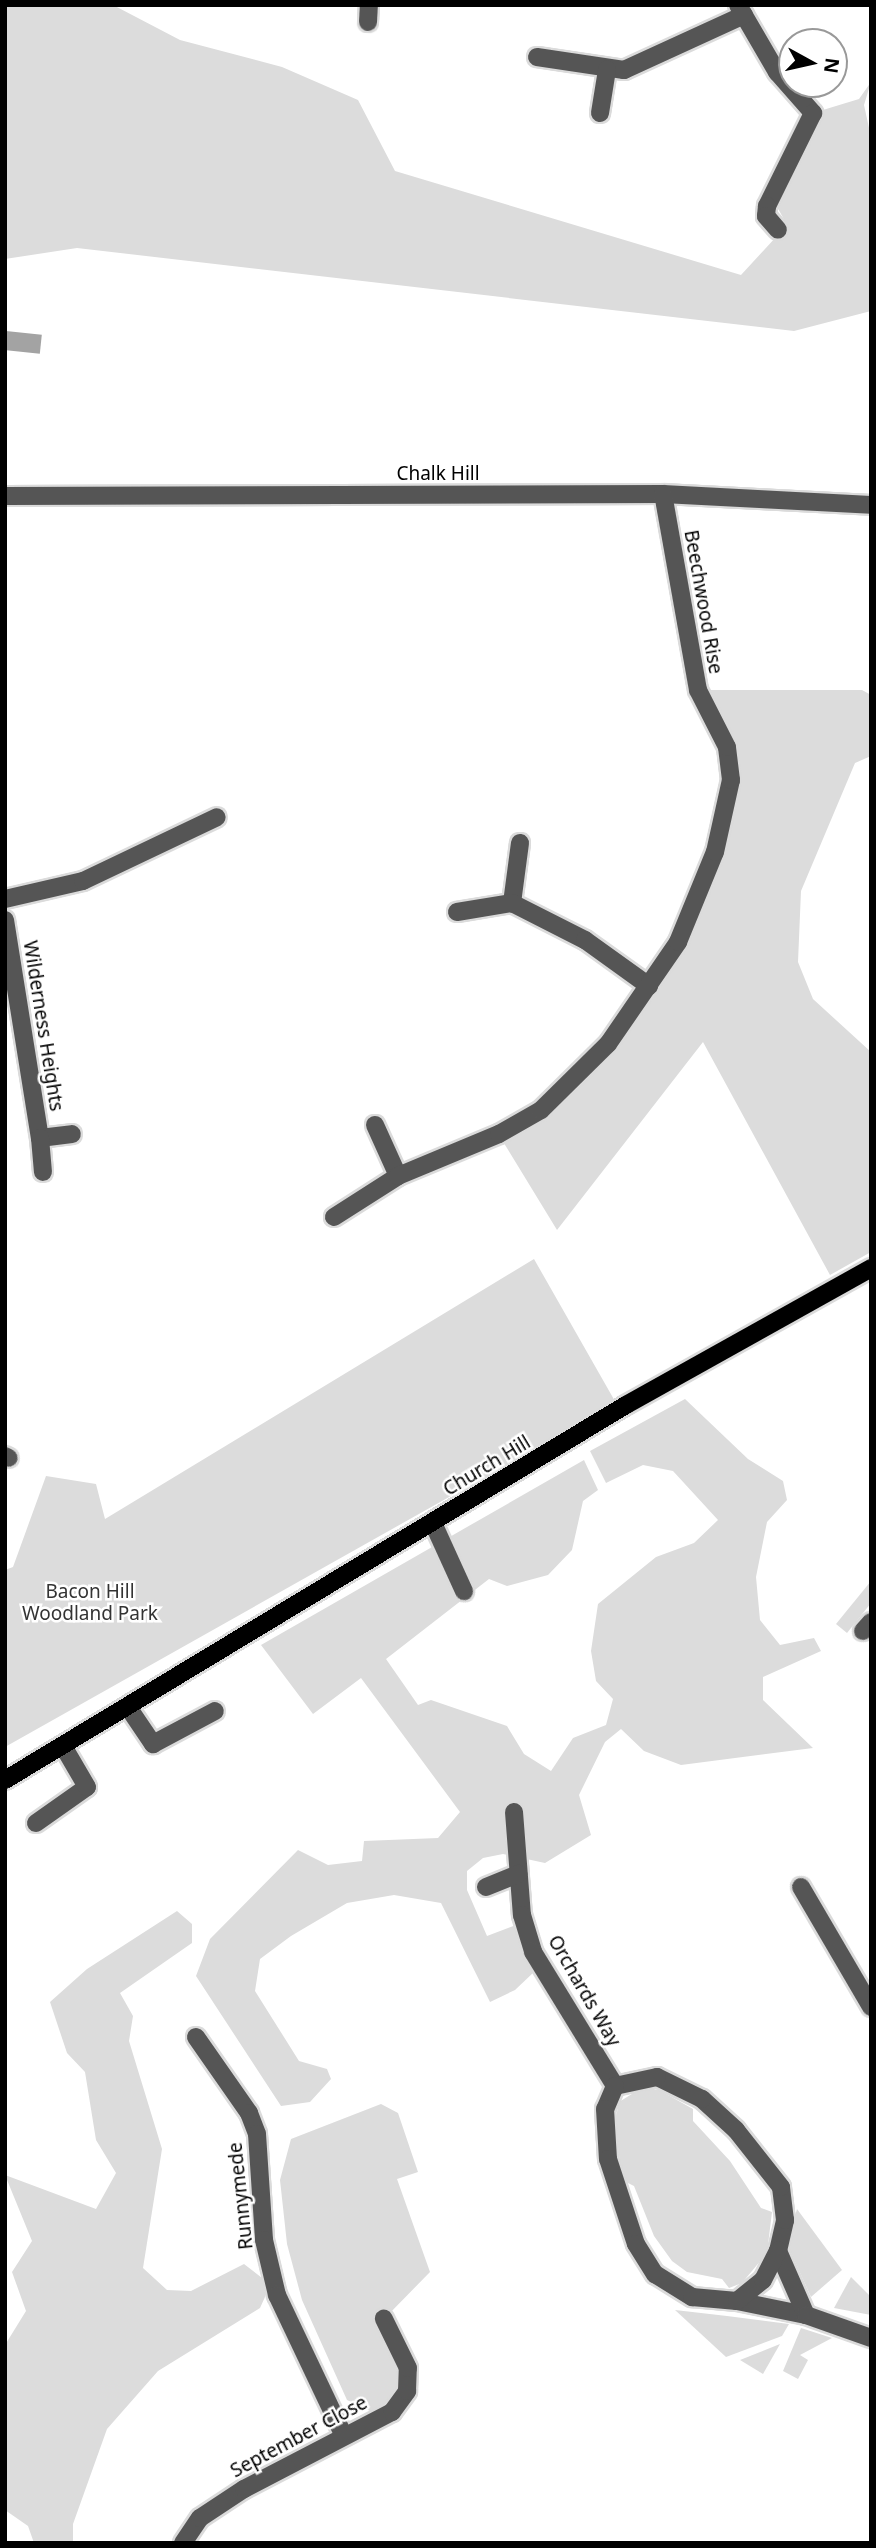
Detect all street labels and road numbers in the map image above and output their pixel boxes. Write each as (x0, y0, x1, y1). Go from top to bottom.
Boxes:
street label: Chalk Hill (396, 463, 480, 485)
street label: Beechwood Rise (679, 528, 727, 676)
street label: Wilderness Heights (18, 939, 68, 1113)
street label: Church Hill (439, 1431, 535, 1501)
street label: Orchards Way (543, 1931, 625, 2051)
street label: Runnymede (224, 2141, 258, 2251)
street label: September Close (227, 2391, 371, 2483)

